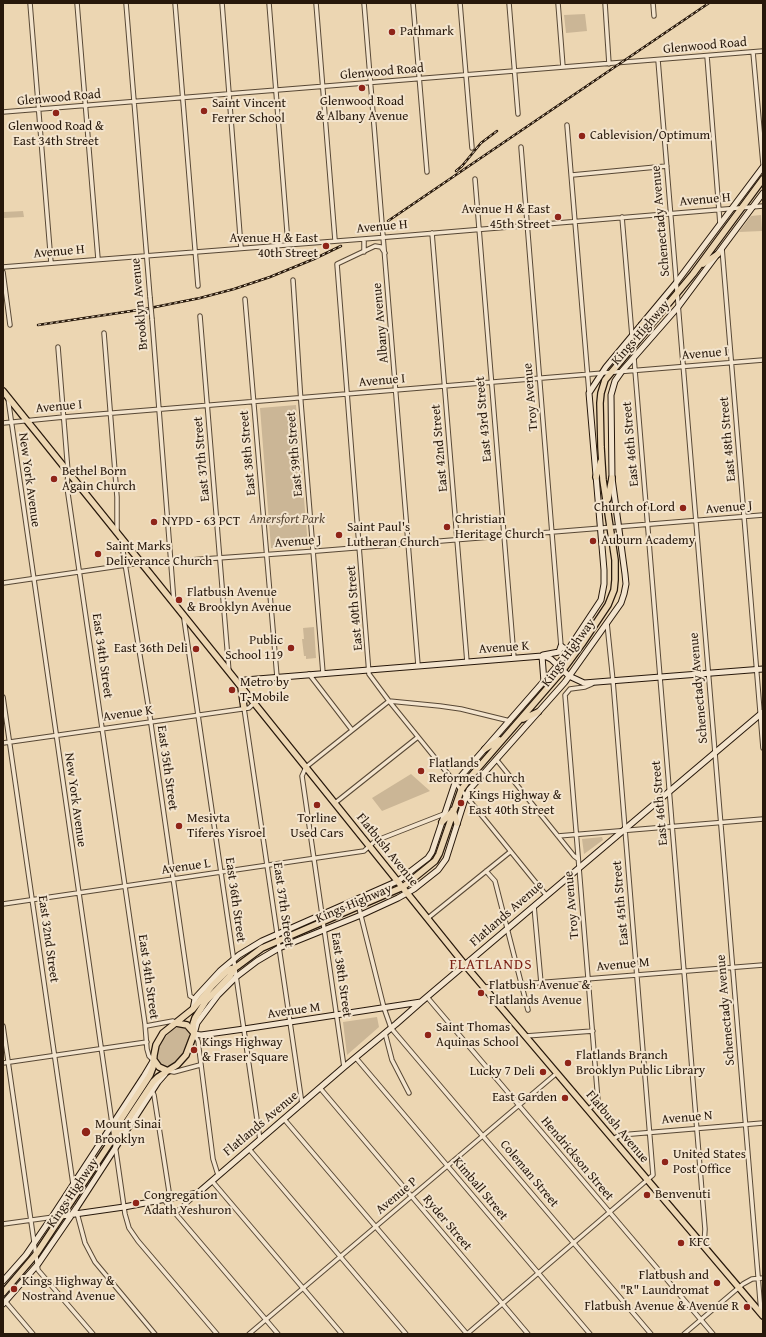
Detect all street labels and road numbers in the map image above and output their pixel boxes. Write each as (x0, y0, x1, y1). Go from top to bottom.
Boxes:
street label: Glenwood Road (662, 35, 748, 57)
street label: Glenwood Road (339, 61, 425, 83)
street label: Glenwood Road (16, 87, 102, 109)
street label: Schenectady Avenue (648, 165, 674, 277)
street label: Avenue H (679, 190, 731, 210)
street label: Avenue H (356, 217, 408, 237)
street label: Avenue H (33, 242, 85, 262)
street label: Brooklyn Avenue (128, 257, 152, 351)
street label: Albany Avenue (370, 282, 392, 364)
street label: Kings Highway (609, 297, 673, 369)
street label: Avenue I (681, 344, 729, 364)
street label: Troy Avenue (520, 362, 542, 432)
street label: Avenue I (358, 371, 406, 391)
street label: East 43rd Street (472, 376, 496, 462)
street label: East 48th Street (717, 396, 739, 482)
street label: Avenue I (35, 397, 83, 417)
street label: East 46th Street (620, 401, 642, 487)
street label: East 42nd Street (428, 404, 452, 492)
street label: East 38th Street (237, 410, 259, 496)
street label: East 39th Street (284, 411, 306, 497)
street label: East 37th Street (191, 416, 213, 502)
street label: New York Avenue (15, 432, 43, 528)
street label: Avenue J (705, 498, 753, 518)
street label: Avenue J (274, 533, 322, 551)
street label: East 40th Street (344, 565, 366, 651)
street label: East 34th Street (88, 613, 116, 699)
street label: Kings Highway (539, 616, 599, 690)
street label: Schenectady Avenue (686, 632, 712, 744)
street label: Avenue K (478, 638, 530, 658)
street label: Avenue K (102, 703, 154, 725)
street label: East 35th Street (153, 725, 181, 811)
street label: New York Avenue (61, 752, 89, 848)
street label: East 46th Street (649, 760, 671, 846)
street label: Flatbush Avenue (353, 810, 421, 890)
street label: Avenue L (161, 856, 211, 878)
street label: East 36th Street (221, 857, 249, 943)
street label: East 45th Street (610, 860, 632, 946)
street label: East 37th Street (269, 862, 297, 948)
street label: Troy Avenue (561, 870, 583, 940)
street label: Flatlands Avenue (467, 878, 547, 950)
street label: Kings Highway (314, 881, 394, 927)
street label: East 32nd Street (34, 894, 62, 984)
street label: East 38th Street (327, 932, 355, 1018)
street label: East 34th Street (134, 934, 162, 1020)
street label: Schenectady Avenue (713, 954, 739, 1066)
street label: Avenue M (596, 955, 650, 975)
street label: Avenue M (266, 1000, 322, 1022)
street label: Flatlands Avenue (220, 1088, 302, 1160)
street label: Flatbush Avenue (582, 1088, 652, 1166)
street label: Avenue N (661, 1108, 713, 1128)
street label: Hendrickson Street (537, 1114, 617, 1204)
street label: Coleman Street (496, 1137, 562, 1211)
street label: Kimball Street (449, 1154, 511, 1224)
street label: Kings Highway (44, 1155, 102, 1231)
street label: Avenue P (373, 1174, 421, 1218)
street label: Ryder Street (419, 1192, 475, 1254)

